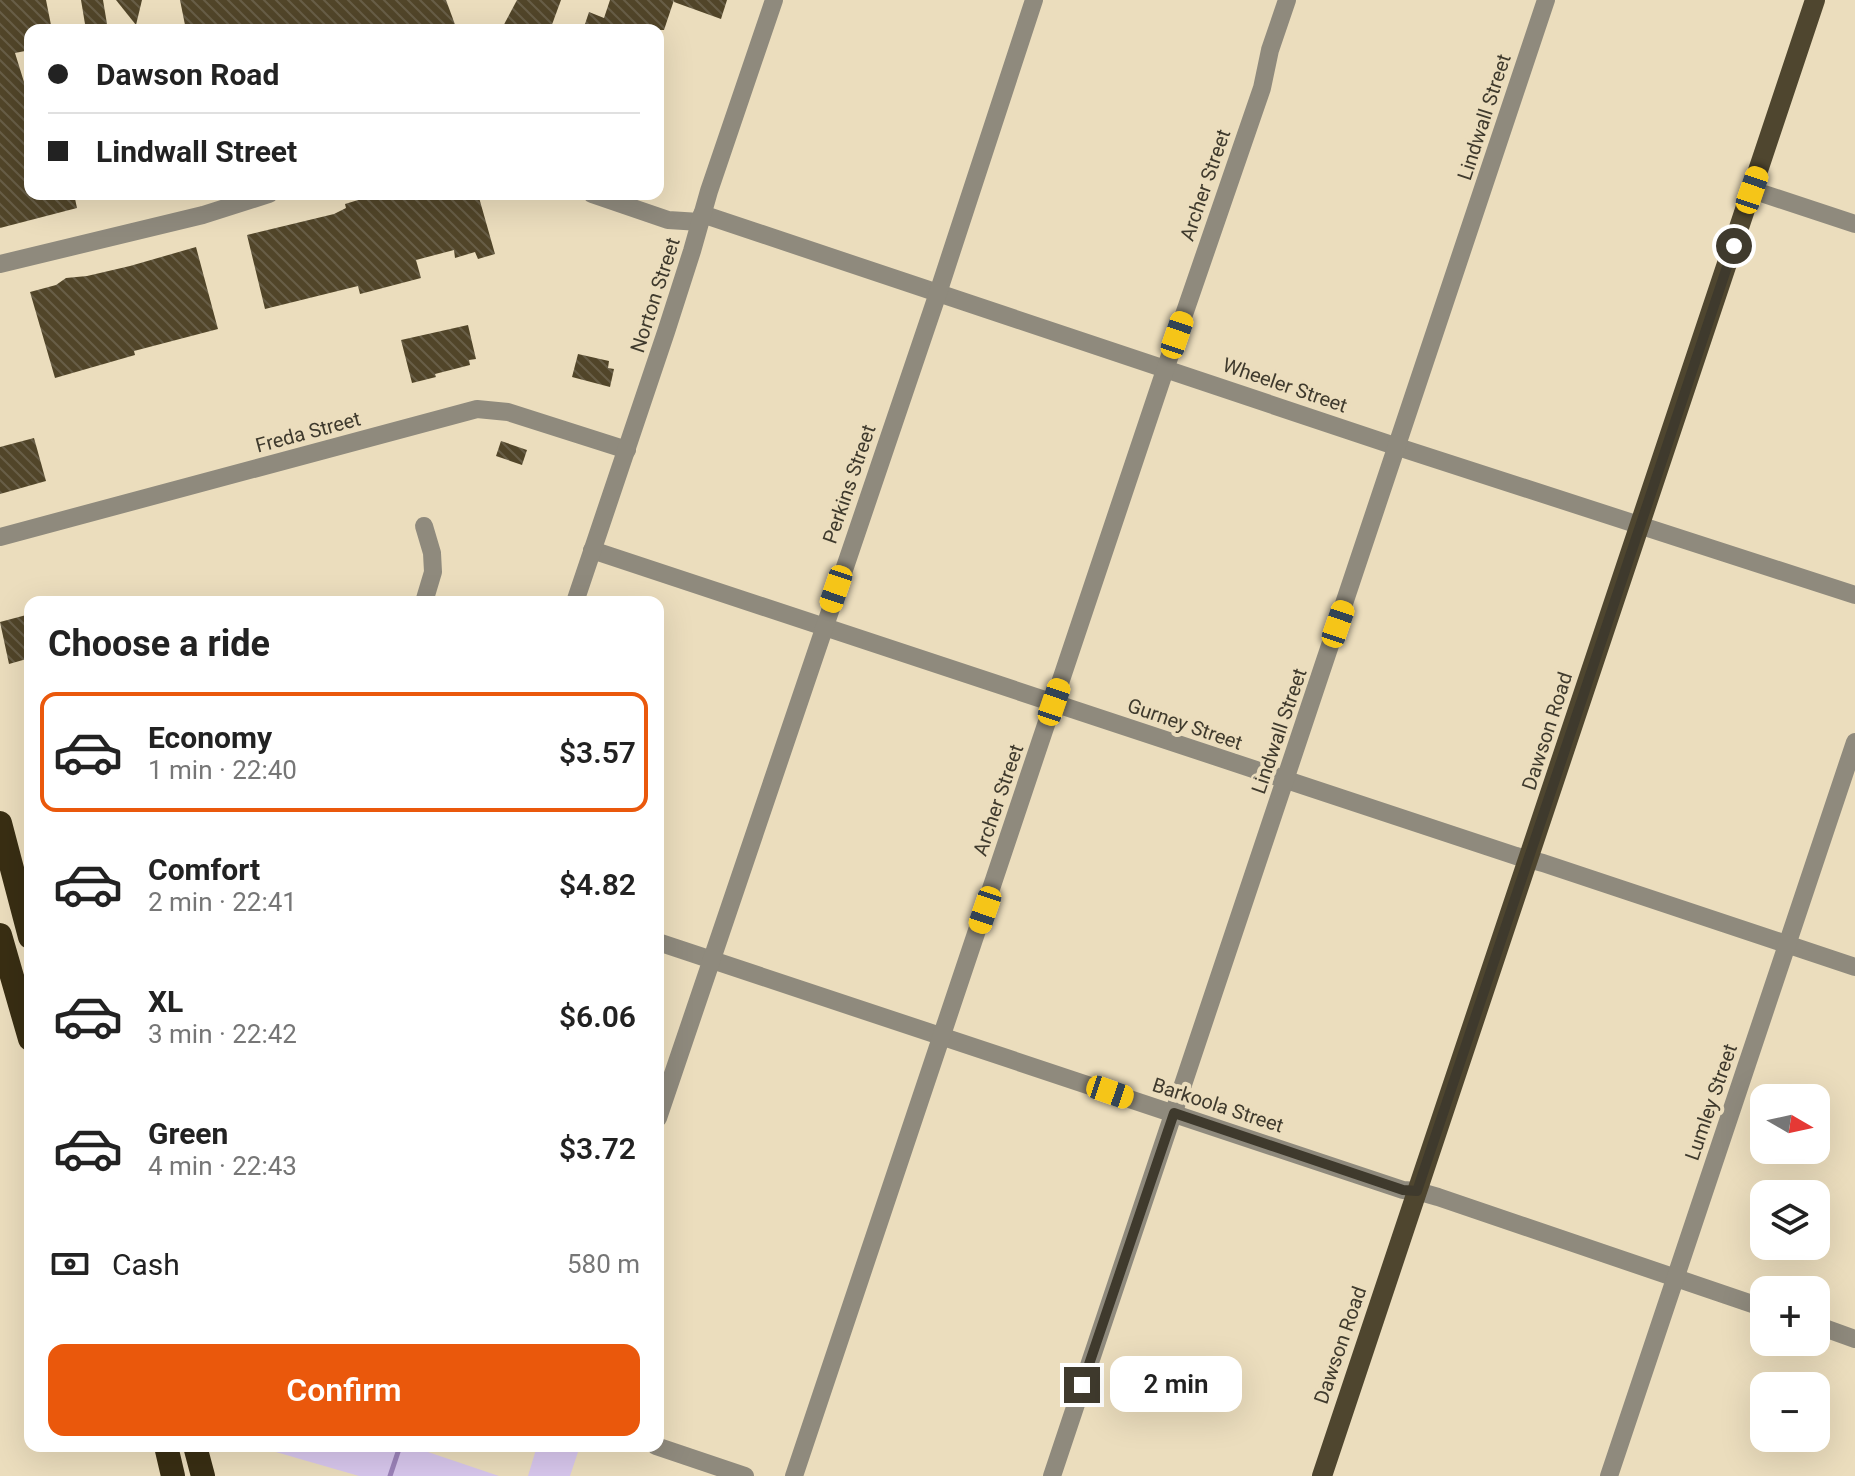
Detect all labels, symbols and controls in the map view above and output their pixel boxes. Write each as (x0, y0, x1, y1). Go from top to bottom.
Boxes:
street label: Lindwall Street (1452, 51, 1516, 183)
text: Dawson Road (96, 57, 279, 92)
street label: Archer Street (1175, 126, 1235, 244)
text: Lindwall Street (96, 134, 297, 169)
car (1733, 163, 1771, 217)
route start (1716, 228, 1752, 264)
street label: Norton Street (625, 234, 685, 356)
car (1158, 308, 1196, 362)
street label: Wheeler Street (1220, 352, 1350, 418)
street label: Freda Street (253, 406, 363, 458)
street label: Perkins Street (817, 421, 881, 547)
car (817, 562, 855, 616)
car (1319, 597, 1357, 651)
text: Choose a ride (48, 623, 270, 665)
street label: Lindwall Street (1246, 665, 1312, 797)
street label: Dawson Road (1517, 669, 1577, 793)
car (1035, 675, 1073, 729)
street label: Gurney Street (1124, 693, 1246, 755)
icon: car (52, 716, 124, 788)
text: Economy (148, 720, 272, 755)
text: $3.57 (559, 735, 636, 770)
street label: Archer Street (968, 741, 1028, 859)
text: 1 min · 22:40 (148, 755, 297, 785)
icon: car (52, 848, 124, 920)
text: Comfort (148, 852, 260, 887)
text: $4.82 (559, 867, 636, 902)
car (966, 883, 1004, 937)
text: 2 min · 22:41 (148, 887, 297, 917)
icon: car (52, 980, 124, 1052)
text: XL (148, 984, 183, 1019)
text: $6.06 (559, 999, 636, 1034)
text: 3 min · 22:42 (148, 1019, 297, 1049)
street label: Lumley Street (1680, 1041, 1742, 1163)
street label: Barkoola Street (1149, 1072, 1287, 1138)
car (1083, 1073, 1137, 1111)
north arrow (1750, 1084, 1830, 1164)
map controls (1750, 1084, 1830, 1452)
icon: car (52, 1112, 124, 1184)
text: Green (148, 1116, 228, 1151)
text: $3.72 (559, 1131, 636, 1166)
text: 4 min · 22:43 (148, 1151, 297, 1181)
button: layers (1750, 1180, 1830, 1260)
icon: cash (48, 1242, 92, 1286)
text: Cash (112, 1247, 180, 1282)
text: 580 m (567, 1249, 640, 1279)
button: + (1750, 1276, 1830, 1356)
street label: Dawson Road (1309, 1283, 1371, 1407)
button: Confirm (48, 1344, 640, 1436)
callout: 2 min (1110, 1357, 1242, 1413)
route end (1064, 1367, 1100, 1403)
text: 2 min (1143, 1369, 1209, 1399)
button: − (1750, 1372, 1830, 1452)

